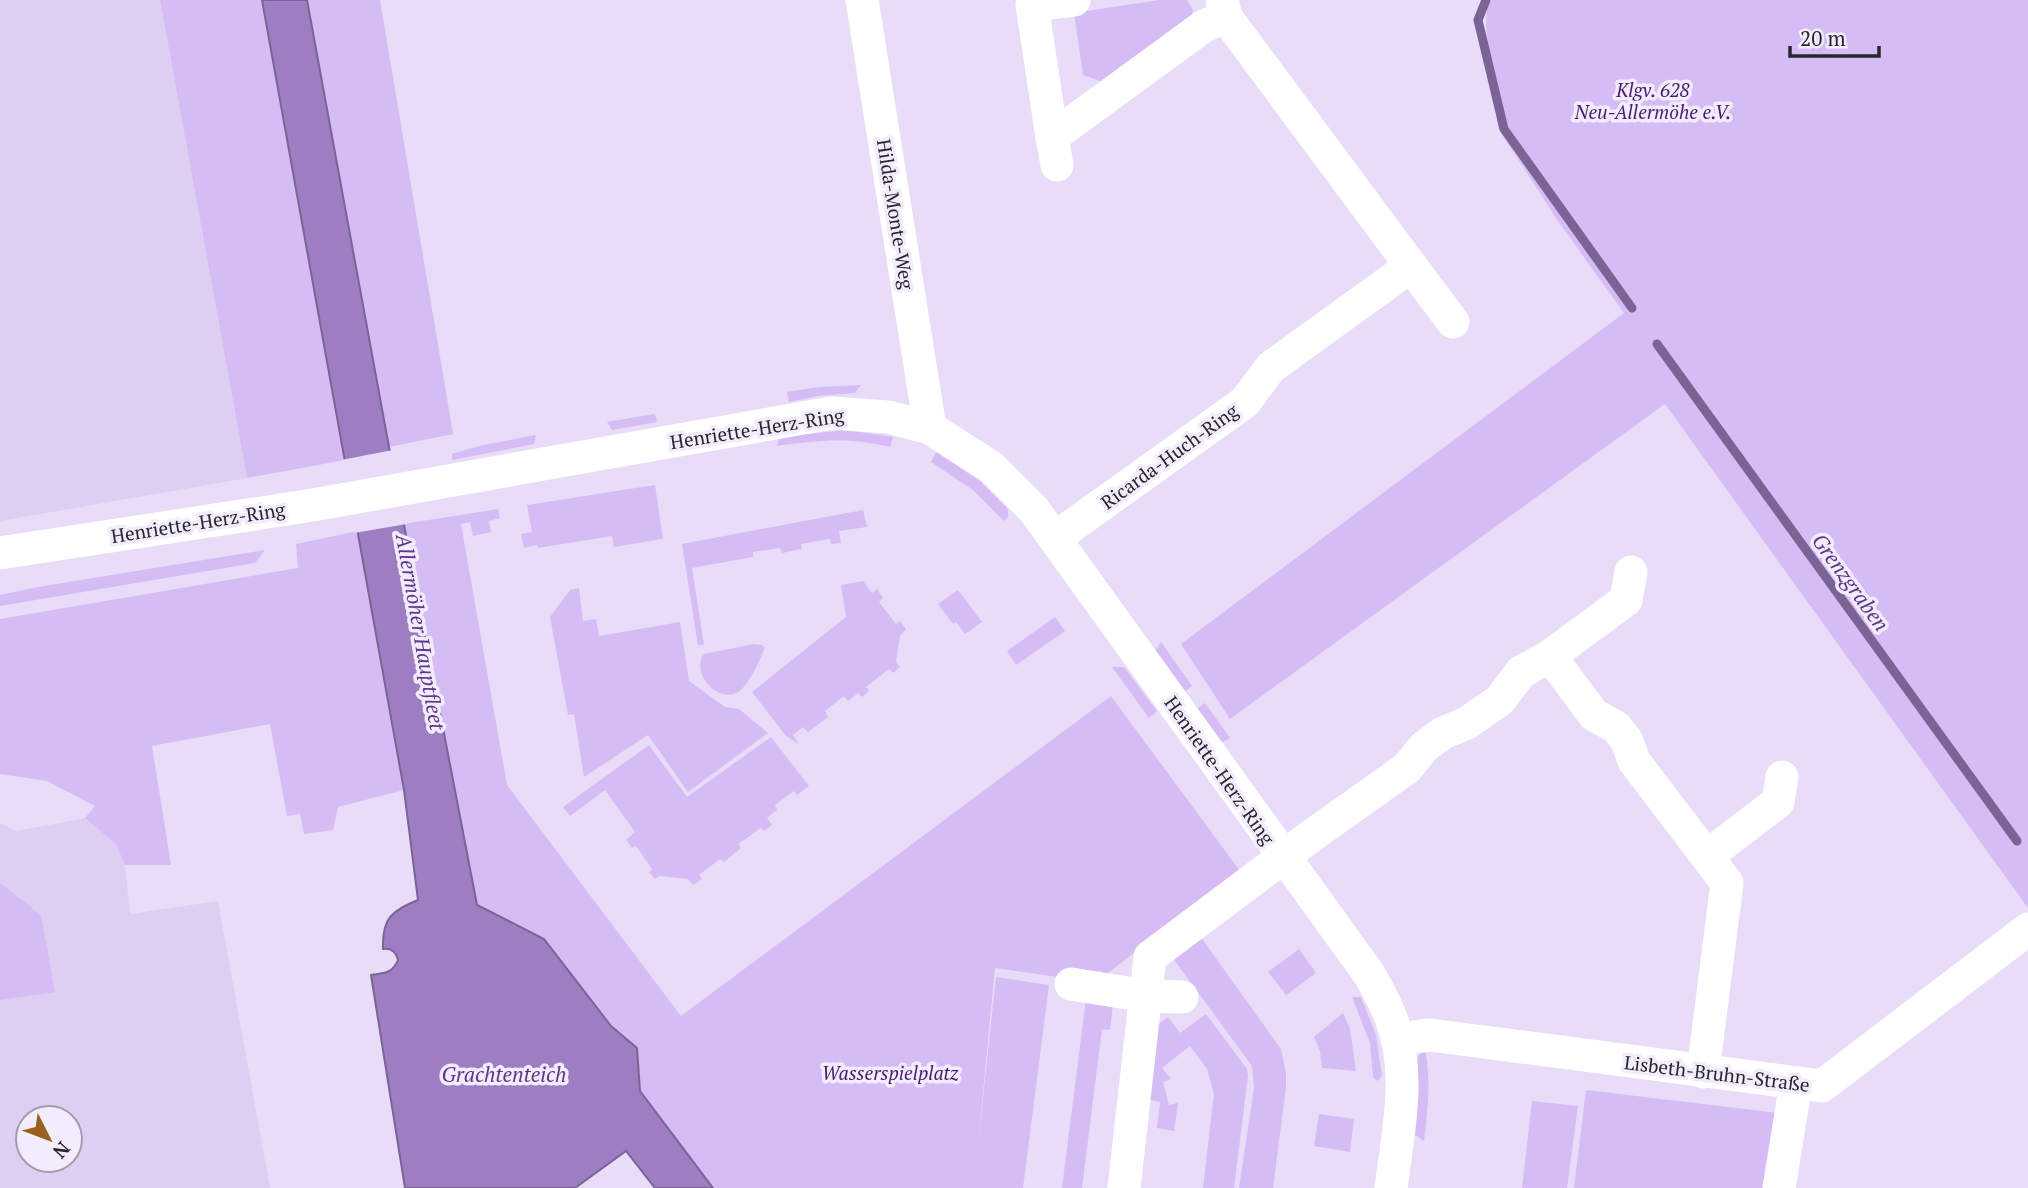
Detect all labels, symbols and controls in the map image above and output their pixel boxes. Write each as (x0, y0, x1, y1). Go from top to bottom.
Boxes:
scale bar (1790, 14, 1879, 58)
text: 20 m (1800, 24, 1846, 52)
park label: Klgv. 628 Neu-Allermöhe e.V. (1574, 77, 1731, 124)
street label: Hilda-Monte-Weg (872, 137, 920, 292)
street label: Ricarda-Huch-Ring (1095, 397, 1243, 514)
street label: Henriette-Herz-Ring (668, 402, 847, 454)
street label: Henriette-Herz-Ring (109, 496, 288, 548)
water label: Grenzgraben (1806, 527, 1896, 637)
water label: Allermöher Hauptfleet (390, 530, 452, 733)
street label: Henriette-Herz-Ring (1159, 691, 1281, 850)
street label: Lisbeth-Bruhn-Straße (1623, 1049, 1811, 1097)
water label: Grachtenteich (442, 1060, 567, 1088)
park label: Wasserspielplatz (822, 1060, 959, 1085)
north arrow (14, 1104, 84, 1174)
text: N (47, 1137, 76, 1165)

